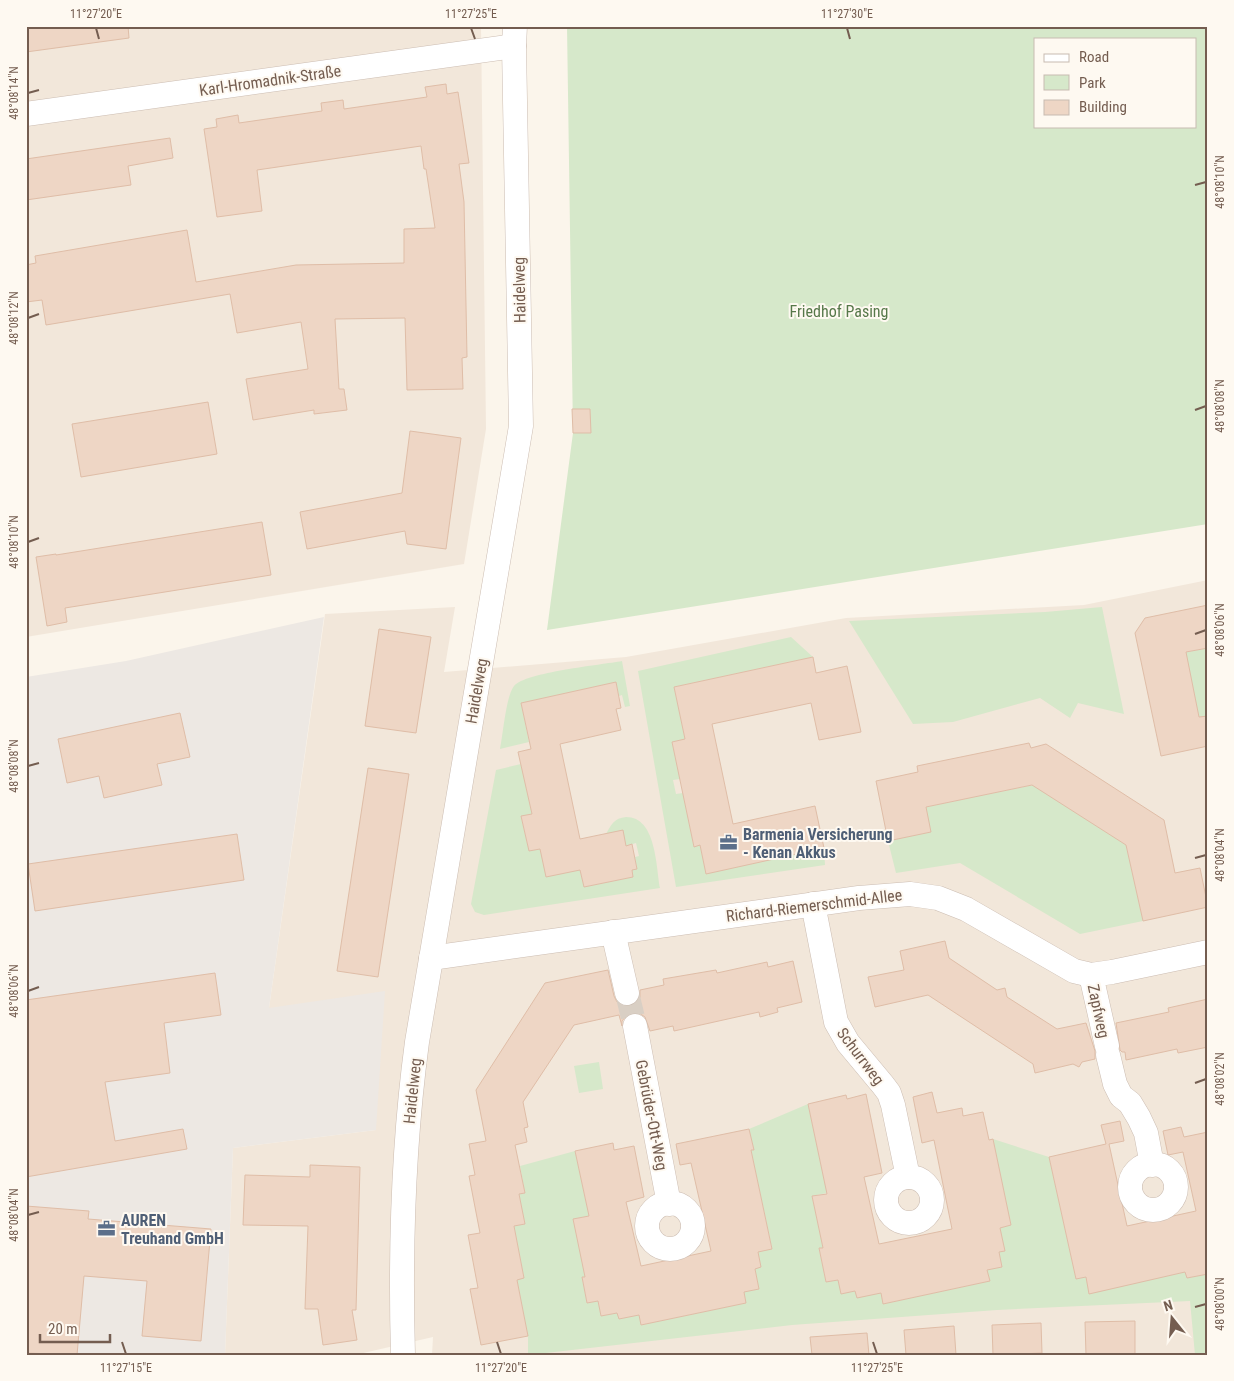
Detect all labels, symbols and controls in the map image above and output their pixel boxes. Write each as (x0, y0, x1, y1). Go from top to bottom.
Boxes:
text: 11°27'20"E (70, 7, 122, 21)
text: 11°27'25"E (445, 7, 497, 21)
text: 11°27'30"E (821, 7, 873, 21)
legend (1034, 38, 1196, 128)
text: Road (1079, 48, 1109, 66)
street label: Karl-Hromadnik-Straße (198, 61, 342, 100)
text: 48°08'14"N (7, 66, 21, 120)
text: Park (1079, 74, 1106, 92)
text: Building (1079, 98, 1127, 116)
text: 48°08'10"N (1213, 155, 1227, 209)
street label: Haidelweg (509, 257, 530, 323)
text: 48°08'12"N (7, 291, 21, 345)
park label: Friedhof Pasing (789, 302, 889, 321)
text: 48°08'08"N (1213, 379, 1227, 433)
text: 48°08'10"N (7, 515, 21, 569)
text: 48°08'06"N (1213, 603, 1227, 657)
street label: Haidelweg (461, 657, 492, 725)
text: 48°08'08"N (7, 739, 21, 793)
place label: Barmenia Versicherung - Kenan Akkus (743, 825, 893, 862)
text: 48°08'04"N (1213, 828, 1227, 882)
office icon: Barmenia Versicherung - Kenan Akkus (719, 833, 739, 853)
street label: Richard-Riemerschmid-Allee (725, 885, 903, 926)
text: 48°08'06"N (7, 964, 21, 1018)
street label: Zapfweg (1084, 982, 1113, 1040)
street label: Schurrweg (833, 1024, 888, 1089)
text: 48°08'02"N (1213, 1052, 1227, 1106)
street label: Haidelweg (400, 1057, 425, 1125)
street label: Gebrüder-Ott-Weg (631, 1058, 672, 1172)
text: 48°08'04"N (7, 1188, 21, 1242)
place label: AUREN Treuhand GmbH (121, 1211, 224, 1248)
office icon: AUREN Treuhand GmbH (97, 1219, 117, 1239)
text: 48°08'00"N (1213, 1277, 1227, 1331)
north arrow (1146, 1294, 1196, 1344)
text: N (1162, 1297, 1175, 1314)
scale bar (40, 1311, 110, 1343)
text: 20 m (48, 1320, 78, 1338)
text: 11°27'15"E (100, 1361, 152, 1375)
text: 11°27'20"E (475, 1361, 527, 1375)
text: 11°27'25"E (851, 1361, 903, 1375)

